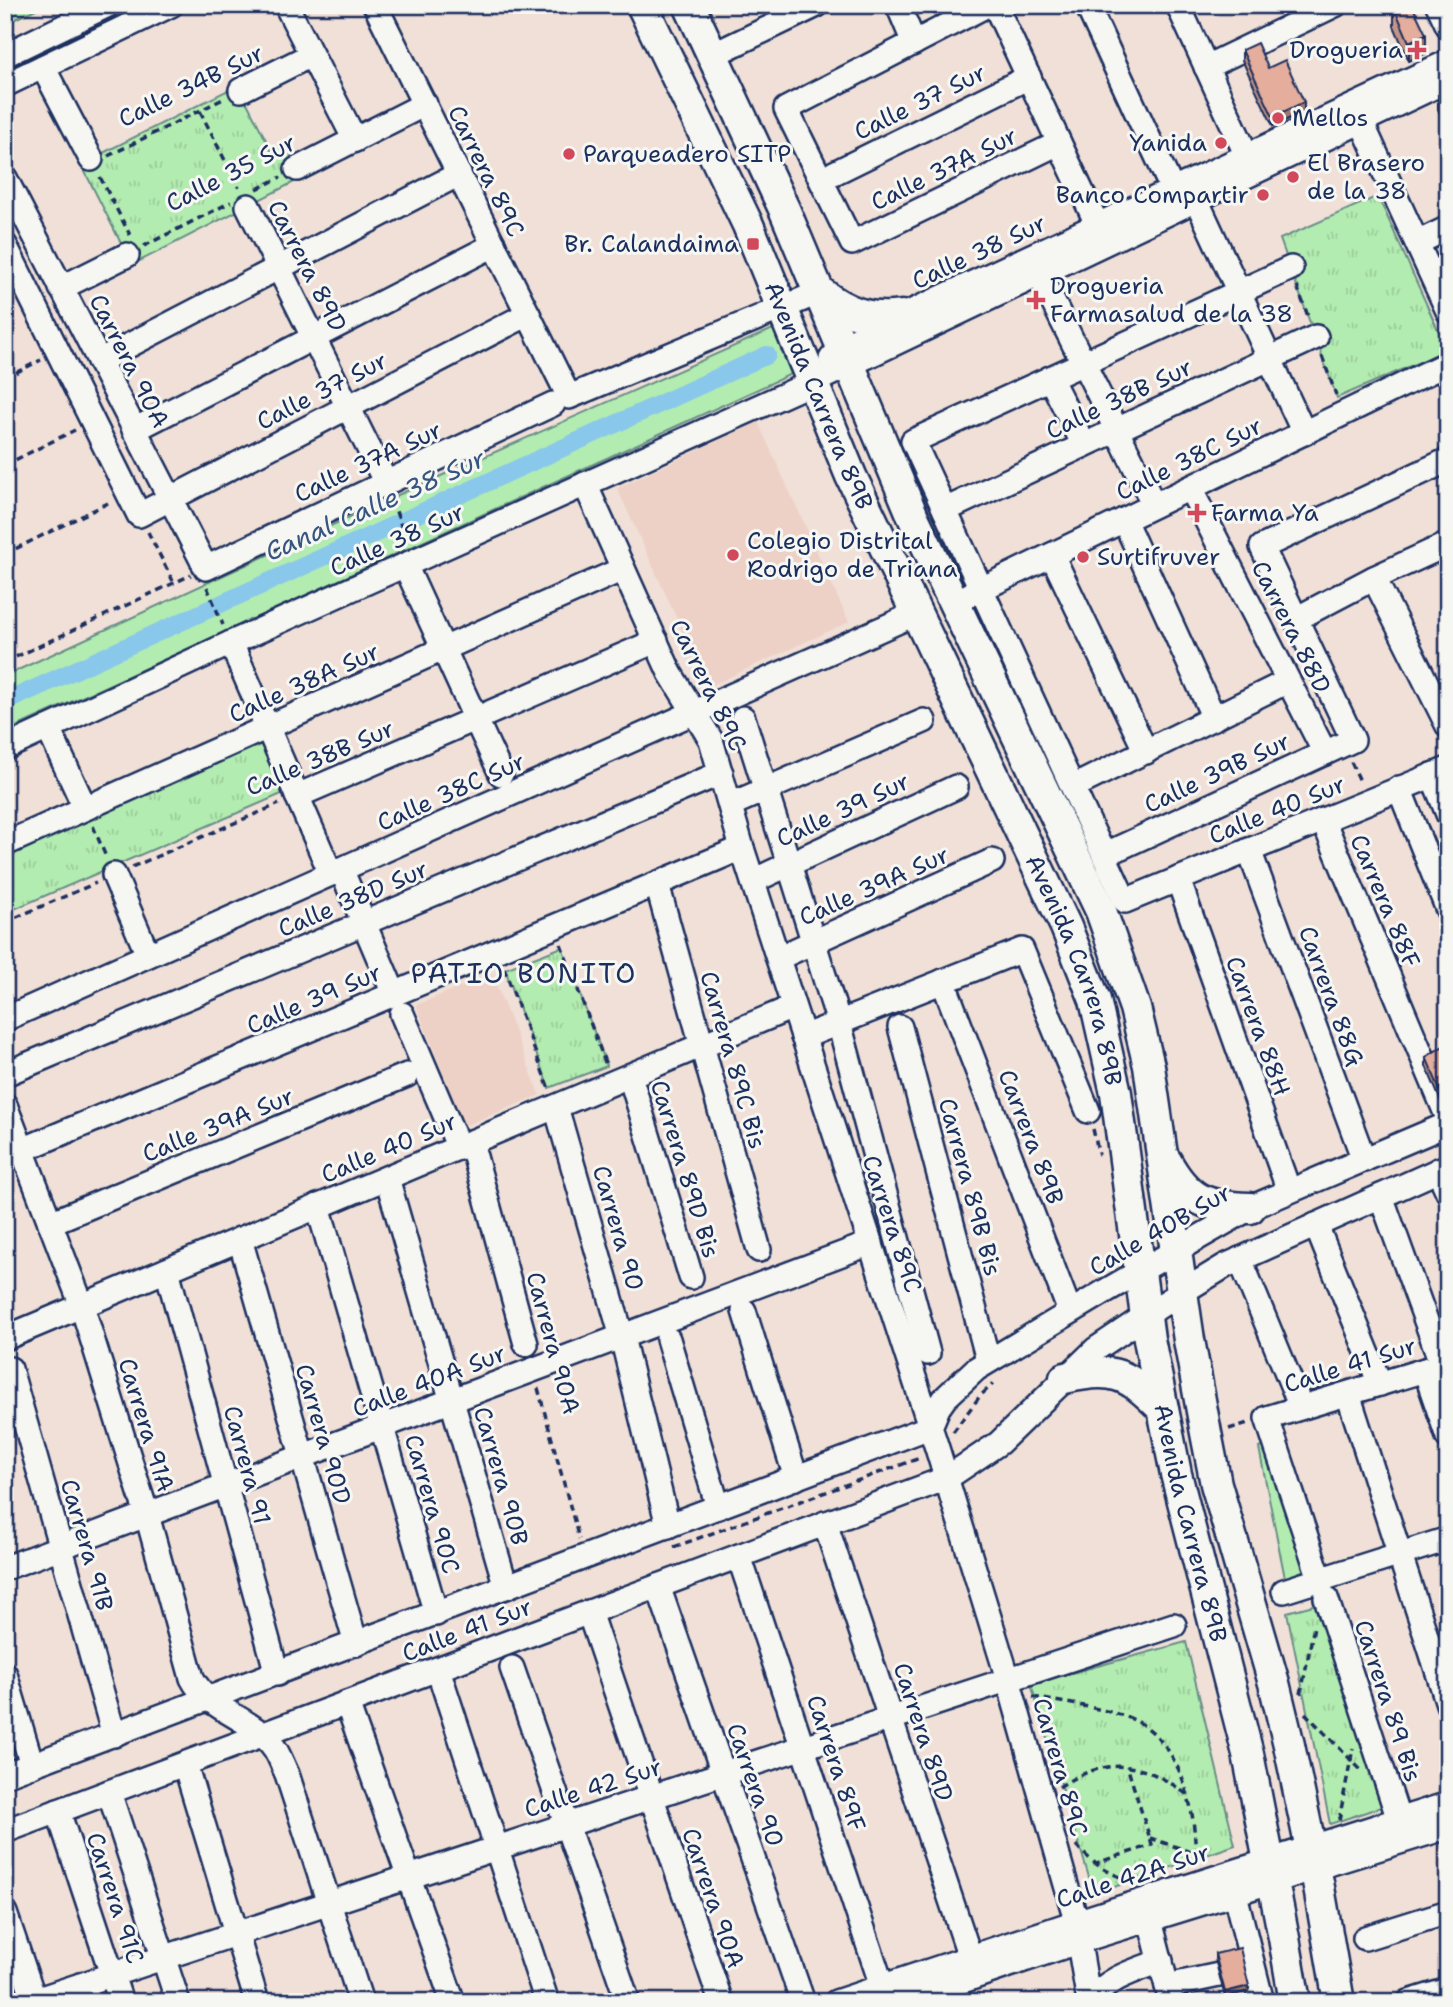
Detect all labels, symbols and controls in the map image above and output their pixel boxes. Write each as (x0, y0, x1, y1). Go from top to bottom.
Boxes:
place label: Drogueria (1290, 34, 1403, 66)
street label: Calle 34B Sur (113, 37, 269, 135)
marker: Drogueria (1409, 42, 1425, 58)
street label: Calle 37 Sur (849, 56, 991, 148)
street label: Carrera 89C (440, 100, 532, 242)
place label: Mellos (1292, 102, 1368, 134)
marker: Mellos (1270, 110, 1286, 126)
street label: Calle 37A Sur (865, 120, 1023, 218)
street label: Calle 35 Sur (160, 127, 302, 219)
place label: Yanida (1129, 127, 1207, 159)
marker: Yanida (1213, 135, 1229, 151)
place label: Parqueadero SITP (583, 138, 791, 170)
marker: Parqueadero SITP (561, 146, 577, 162)
place label: El Brasero de la 38 (1307, 147, 1425, 207)
marker: El Brasero de la 38 (1285, 169, 1301, 185)
place label: Banco Compartir (1056, 179, 1249, 211)
marker: Banco Compartir (1255, 187, 1271, 203)
street label: Carrera 89D (260, 195, 354, 337)
street label: Calle 38 Sur (907, 207, 1051, 297)
place label: Br. Calandaima (564, 228, 739, 260)
marker: Br. Calandaima (745, 236, 761, 252)
place label: Drogueria Farmasalud de la 38 (1050, 270, 1293, 330)
street label: Avenida Carrera 89B (757, 277, 881, 515)
street label: Carrera 90A (82, 289, 176, 433)
marker: Drogueria Farmasalud de la 38 (1028, 292, 1044, 308)
street label: Calle 37 Sur (251, 344, 393, 438)
street label: Calle 38B Sur (1040, 351, 1198, 447)
street label: Calle 38C Sur (1111, 410, 1267, 508)
street label: Calle 37A Sur (289, 414, 447, 510)
water label: Canal Calle 38 Sur (260, 442, 490, 568)
place label: Farma Ya (1211, 497, 1319, 529)
street label: Calle 38 Sur (325, 498, 469, 582)
marker: Farma Ya (1189, 505, 1205, 521)
place label: Colegio Distrital Rodrigo de Triana (747, 525, 957, 585)
place label: Surtifruver (1097, 541, 1220, 573)
marker: Colegio Distrital Rodrigo de Triana (725, 547, 741, 563)
marker: Surtifruver (1075, 549, 1091, 565)
street label: Carrera 88D (1244, 555, 1338, 699)
street label: Carrera 89C (662, 614, 754, 756)
street label: Calle 38A Sur (224, 636, 384, 730)
street label: Calle 38B Sur (241, 712, 399, 804)
street label: Calle 39B Sur (1139, 725, 1295, 821)
street label: Calle 38C Sur (372, 745, 530, 839)
street label: Calle 39 Sur (771, 765, 915, 855)
street label: Calle 40 Sur (1204, 768, 1350, 852)
street label: Carrera 88F (1342, 829, 1428, 973)
street label: Calle 39A Sur (794, 839, 954, 933)
street label: Avenida Carrera 89B (1018, 849, 1130, 1089)
street label: Calle 38D Sur (273, 853, 433, 945)
street label: Carrera 88G (1291, 922, 1371, 1070)
street label: Carrera 88H (1218, 952, 1298, 1100)
district label: PATIO BONITO (410, 954, 638, 992)
street label: Calle 39 Sur (242, 956, 386, 1042)
street label: Carrera 89C Bis (692, 967, 774, 1153)
street label: Carrera 89B (991, 1065, 1071, 1209)
street label: Carrera 89D Bis (643, 1076, 727, 1262)
street label: Calle 39A Sur (137, 1080, 299, 1170)
street label: Carrera 89B Bis (931, 1095, 1009, 1279)
street label: Calle 40 Sur (316, 1105, 462, 1191)
street label: Carrera 89C (855, 1151, 929, 1297)
street label: Carrera 90 (585, 1162, 651, 1294)
street label: Calle 40B Sur (1083, 1176, 1237, 1284)
street label: Carrera 90A (519, 1268, 587, 1418)
street label: Calle 41 Sur (1280, 1330, 1420, 1400)
street label: Calle 40A Sur (348, 1337, 510, 1425)
street label: Carrera 91A (110, 1354, 182, 1496)
street label: Carrera 90D (288, 1360, 358, 1508)
street label: Avenida Carrera 89B (1146, 1401, 1235, 1646)
street label: Carrera 91 (216, 1402, 278, 1528)
street label: Carrera 90B (466, 1403, 536, 1549)
street label: Carrera 90C (397, 1431, 467, 1577)
street label: Carrera 91B (53, 1475, 121, 1615)
street label: Calle 41 Sur (397, 1591, 537, 1669)
street label: Carrera 89 Bis (1347, 1616, 1429, 1786)
street label: Carrera 89D (886, 1659, 960, 1805)
street label: Carrera 89F (799, 1691, 873, 1835)
street label: Carrera 89C (1025, 1694, 1095, 1840)
street label: Carrera 90 (719, 1719, 791, 1851)
street label: Calle 42 Sur (520, 1751, 666, 1825)
street label: Carrera 90A (674, 1824, 752, 1972)
street label: Carrera 91C (79, 1828, 151, 1968)
street label: Calle 42A Sur (1052, 1836, 1214, 1916)

